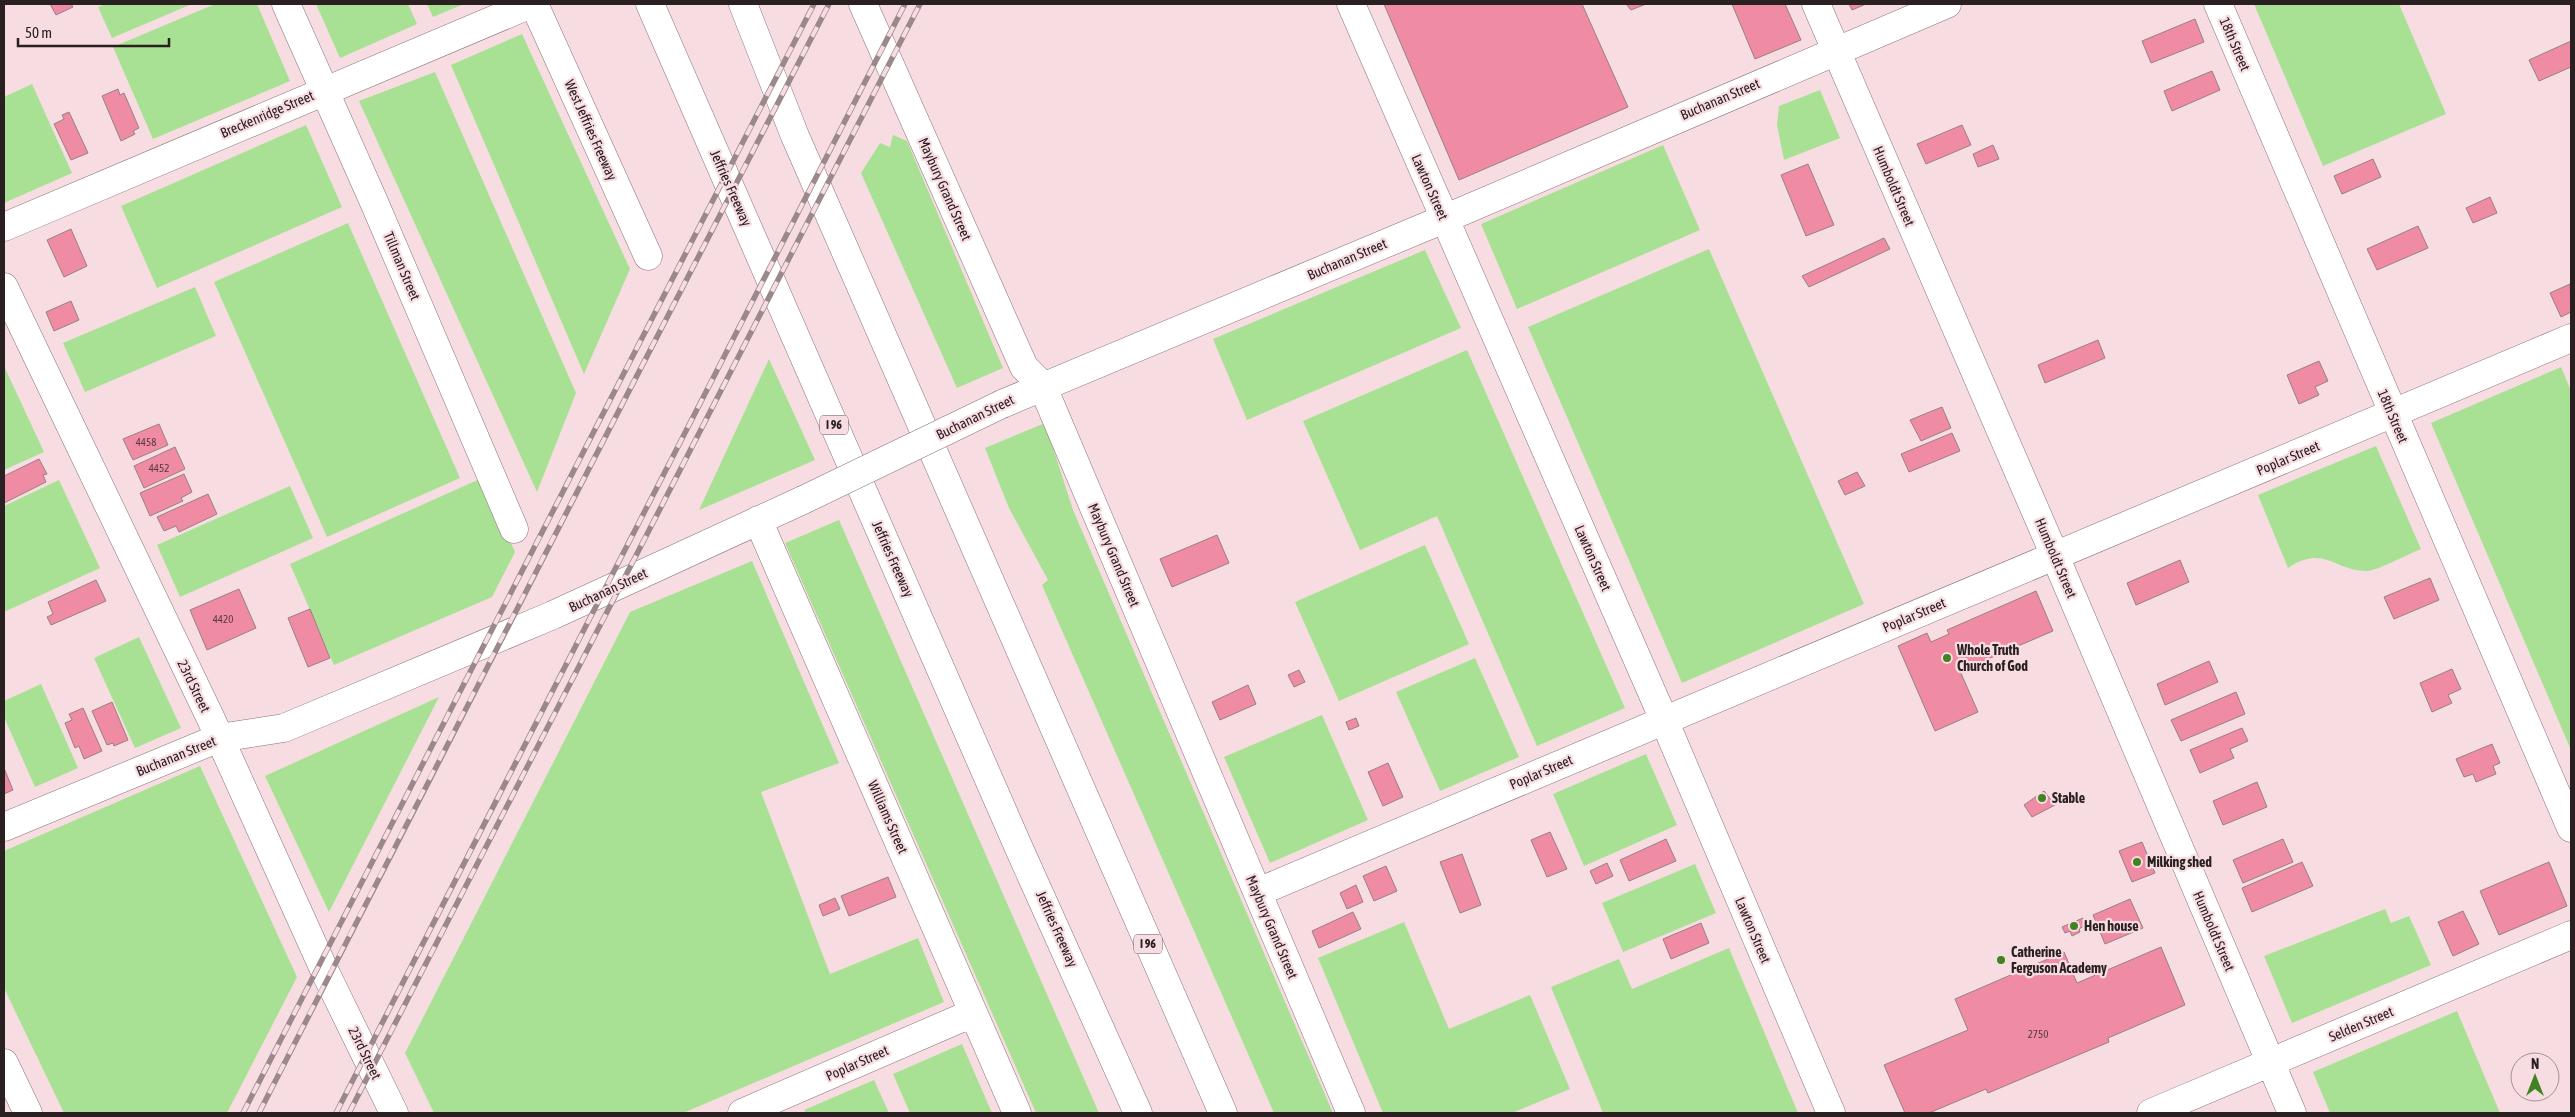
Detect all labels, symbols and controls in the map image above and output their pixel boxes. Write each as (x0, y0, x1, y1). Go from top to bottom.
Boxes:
scale bar (18, 15, 169, 47)
street label: 18th Street (2217, 15, 2253, 73)
text: 50 m (25, 24, 52, 41)
street label: Buchanan Street (1678, 75, 1762, 123)
street label: West Jeffries Freeway (562, 77, 620, 183)
street label: Breckenridge Street (218, 87, 316, 141)
street label: Maybury Grand Street (915, 135, 975, 243)
street label: Humboldt Street (1870, 144, 1918, 228)
street label: Jeffries Freeway (707, 148, 755, 229)
street label: Lawton Street (1408, 152, 1452, 222)
street label: Tillman Street (380, 229, 424, 303)
street label: Buchanan Street (1305, 235, 1389, 283)
street label: 18th Street (2375, 387, 2411, 445)
street label: Buchanan Street (933, 391, 1017, 443)
road number: I 96 (820, 416, 848, 434)
house number: 4458 (136, 436, 156, 448)
street label: Poplar Street (2254, 438, 2322, 478)
house number: 4452 (149, 462, 169, 474)
street label: Maybury Grand Street (1085, 501, 1143, 609)
street label: Humboldt Street (2032, 516, 2080, 600)
street label: Jeffries Freeway (869, 519, 917, 600)
street label: Lawton Street (1571, 523, 1615, 593)
street label: Buchanan Street (566, 565, 650, 615)
street label: Poplar Street (1880, 595, 1948, 635)
house number: 4420 (213, 613, 233, 625)
place label: Whole Truth Church of God (1956, 642, 2028, 674)
marker: Whole Truth Church of God (1941, 652, 1953, 664)
street label: 23rd Street (174, 657, 214, 715)
street label: Buchanan Street (134, 733, 218, 779)
street label: Poplar Street (1507, 752, 1575, 792)
street label: Williams Street (865, 778, 911, 856)
place label: Stable (2052, 790, 2085, 806)
marker: Stable (2036, 792, 2048, 804)
place label: Milking shed (2147, 854, 2212, 870)
marker: Milking shed (2131, 856, 2143, 868)
street label: Maybury Grand Street (1243, 873, 1301, 981)
street label: Jeffries Freeway (1033, 889, 1081, 970)
street label: Humboldt Street (2190, 889, 2238, 973)
street label: Lawton Street (1732, 895, 1774, 965)
place label: Hen house (2084, 918, 2139, 934)
marker: Hen house (2068, 920, 2080, 932)
road number: I 96 (1134, 934, 1162, 954)
place label: Catherine Ferguson Academy (2011, 944, 2107, 976)
marker: Catherine Ferguson Academy (1995, 954, 2007, 966)
street label: Selden Street (2326, 1003, 2396, 1045)
street label: 23rd Street (345, 1024, 385, 1082)
house number: 2750 (2028, 1028, 2048, 1040)
street label: Poplar Street (823, 1042, 891, 1084)
north arrow (2510, 1052, 2560, 1102)
text: N (2531, 1056, 2539, 1072)

